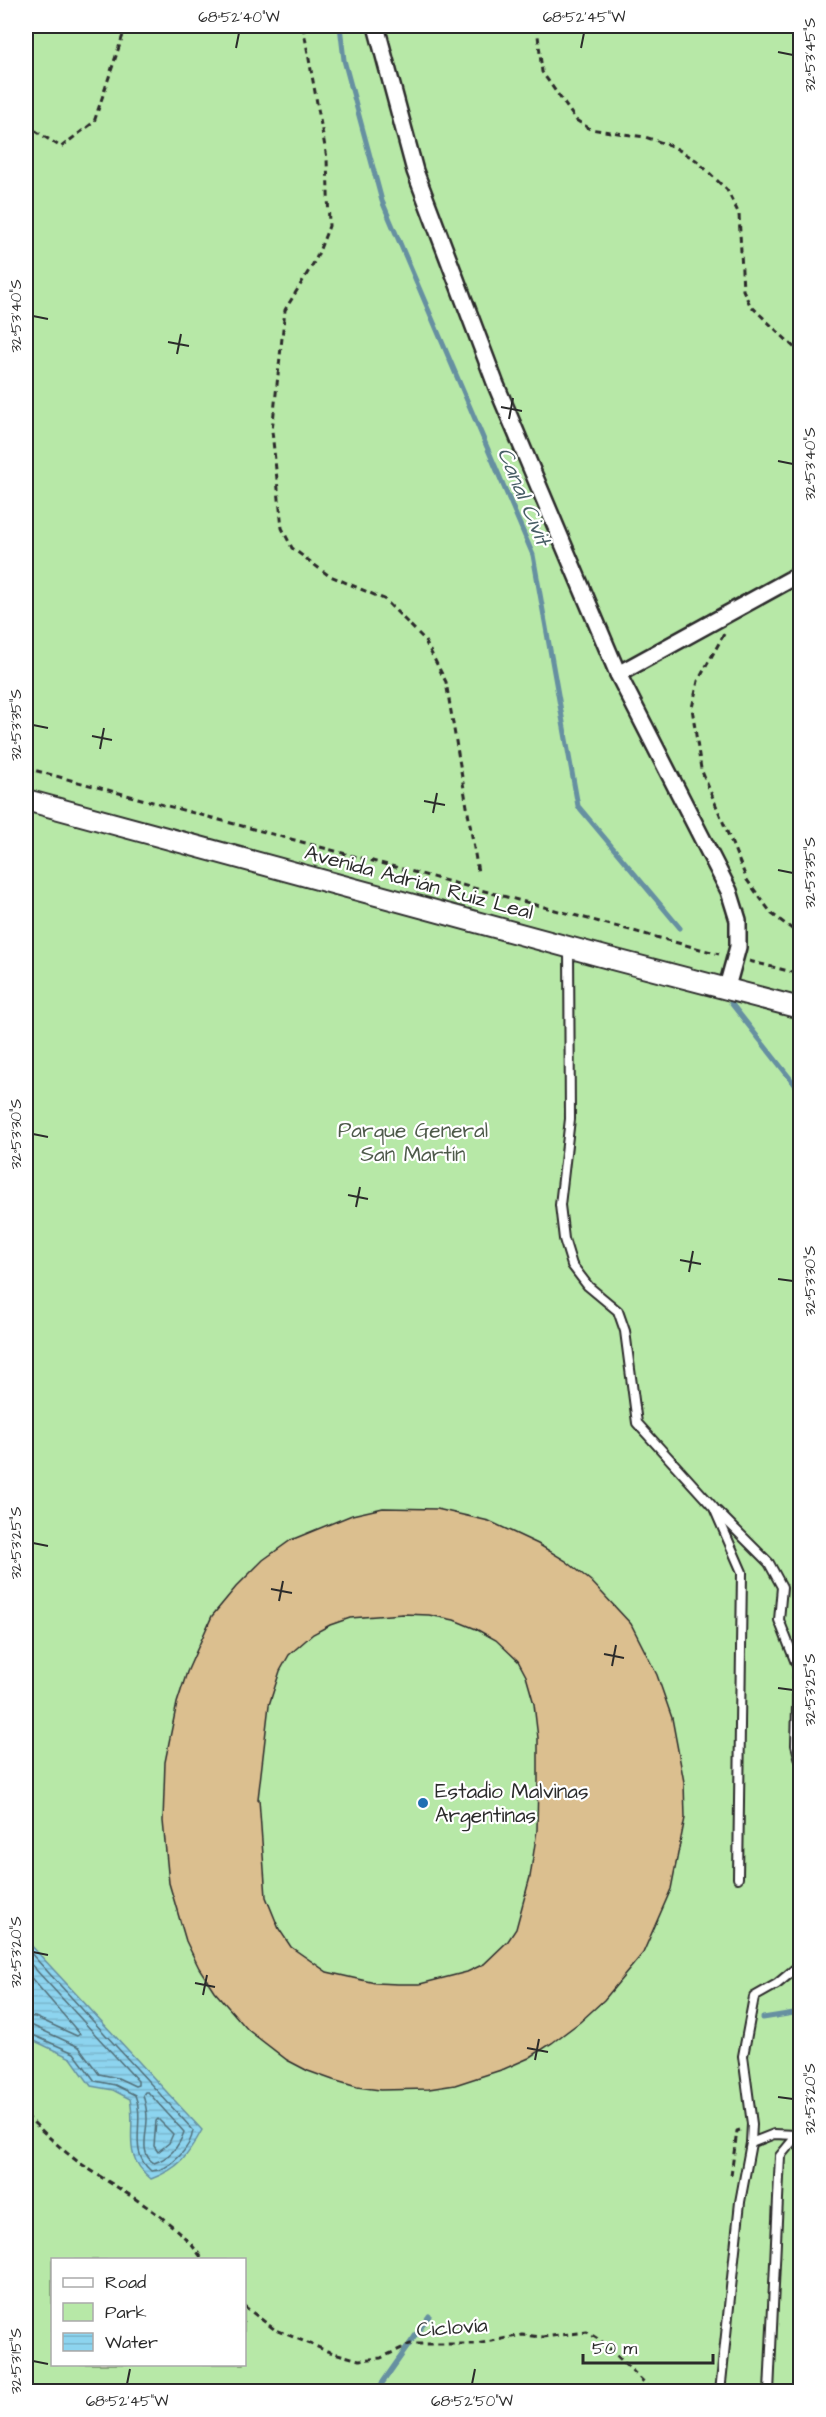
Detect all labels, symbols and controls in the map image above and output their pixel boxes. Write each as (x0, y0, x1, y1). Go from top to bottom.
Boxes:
text: 68°52'40"W (198, 7, 280, 28)
text: 68°52'45"W (543, 7, 625, 28)
text: 32°53'45"S (800, 18, 821, 92)
text: 32°53'40"S (6, 279, 27, 353)
text: 32°53'40"S (800, 427, 821, 501)
water label: Canal Civit (489, 443, 559, 552)
text: 32°53'35"S (6, 689, 27, 761)
text: 32°53'35"S (800, 837, 821, 909)
street label: Avenida Adrián Ruiz Leal (301, 838, 536, 927)
text: 32°53'30"S (6, 1098, 27, 1169)
park label: Parque General San Martín (338, 1116, 488, 1169)
text: 32°53'30"S (800, 1245, 821, 1316)
text: 32°53'25"S (6, 1506, 27, 1579)
text: 32°53'25"S (800, 1653, 821, 1726)
place label: Estadio Malvinas Argentinas (435, 1777, 588, 1832)
marker: Estadio Malvinas Argentinas (416, 1796, 430, 1810)
text: 32°53'20"S (6, 1916, 27, 1988)
text: 32°53'20"S (800, 2063, 821, 2135)
legend (51, 2258, 246, 2366)
text: Road (105, 2270, 146, 2295)
text: Park (105, 2300, 147, 2325)
street label: Ciclovía (416, 2311, 489, 2344)
scale bar (583, 2327, 714, 2365)
text: 32°53'15"S (6, 2328, 27, 2394)
text: Water (105, 2330, 158, 2355)
text: 50 m (592, 2336, 637, 2361)
text: 68°52'45"W (86, 2391, 168, 2412)
text: 68°52'50"W (431, 2391, 513, 2412)

